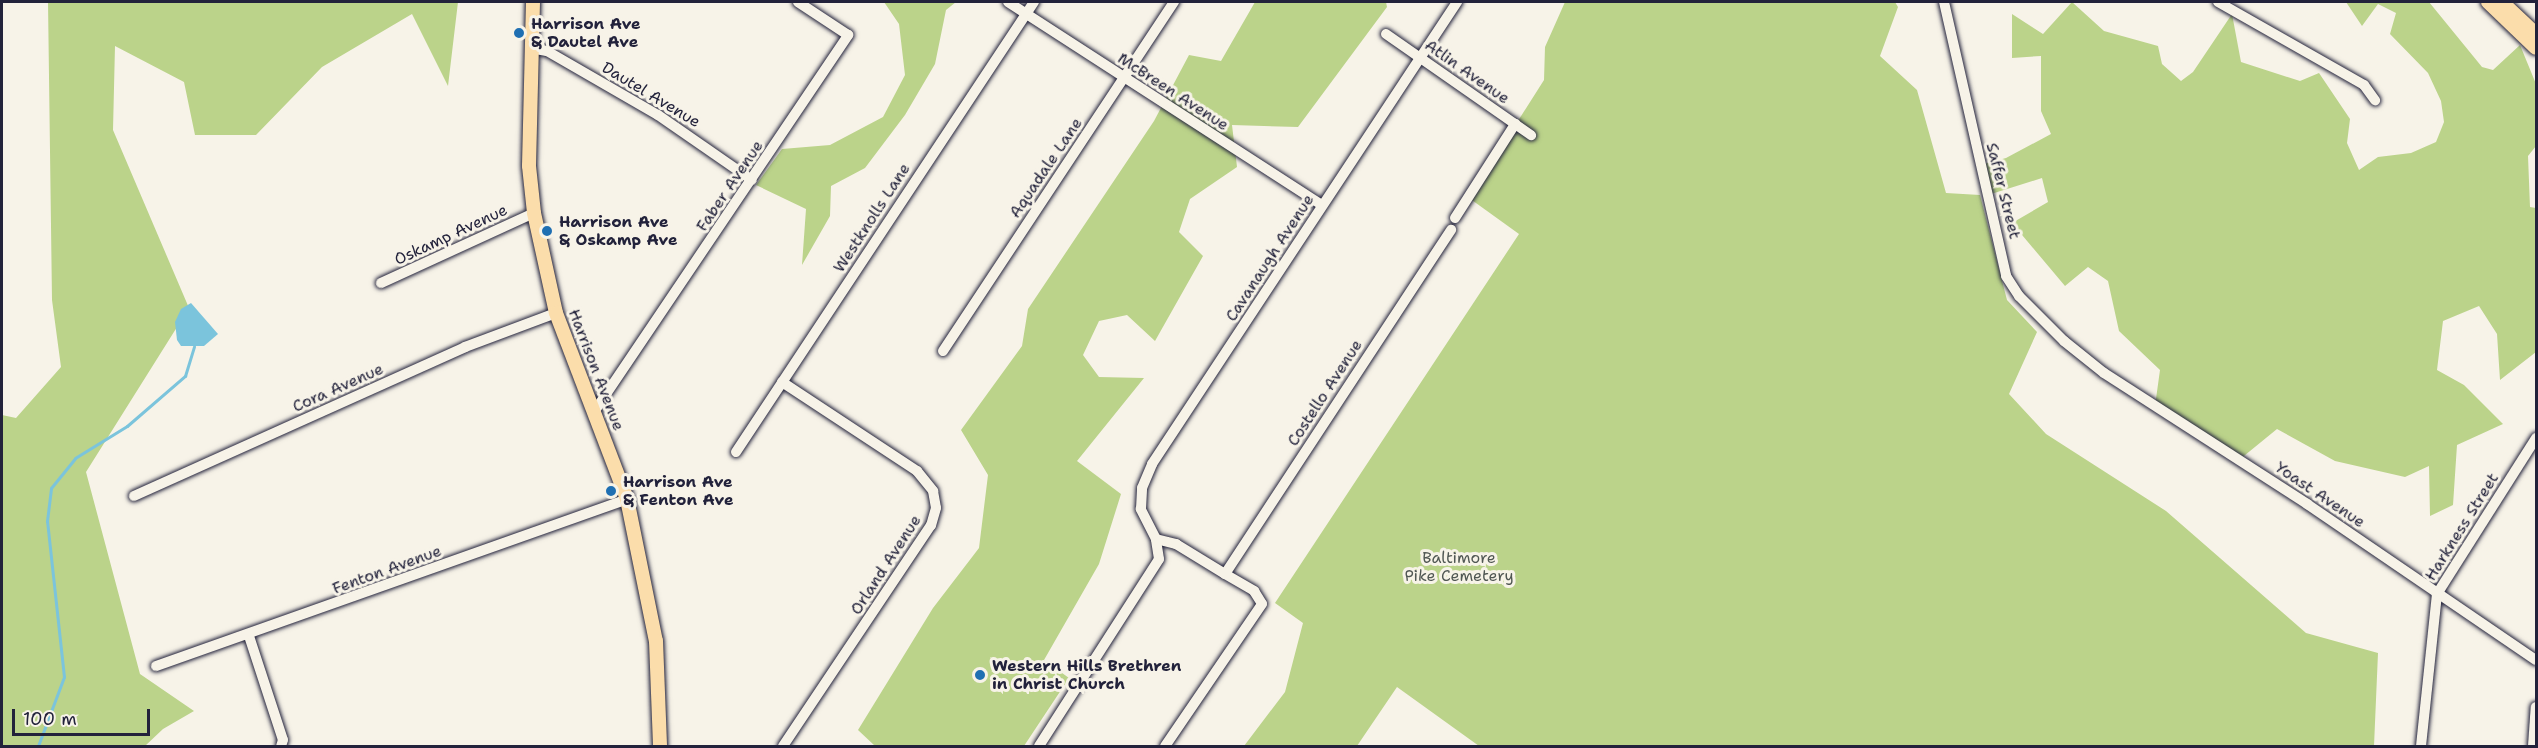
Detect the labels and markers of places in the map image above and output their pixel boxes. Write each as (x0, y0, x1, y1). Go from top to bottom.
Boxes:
place label: Harrison Ave & Dautel Ave (531, 14, 641, 52)
marker: Harrison Ave & Dautel Ave (512, 26, 526, 40)
place label: Harrison Ave & Oskamp Ave (559, 212, 678, 250)
marker: Harrison Ave & Oskamp Ave (540, 224, 554, 238)
place label: Harrison Ave & Fenton Ave (623, 472, 734, 510)
marker: Harrison Ave & Fenton Ave (604, 484, 618, 498)
place label: Western Hills Brethren in Christ Church (992, 656, 1181, 694)
marker: Western Hills Brethren in Christ Church (973, 668, 987, 682)

